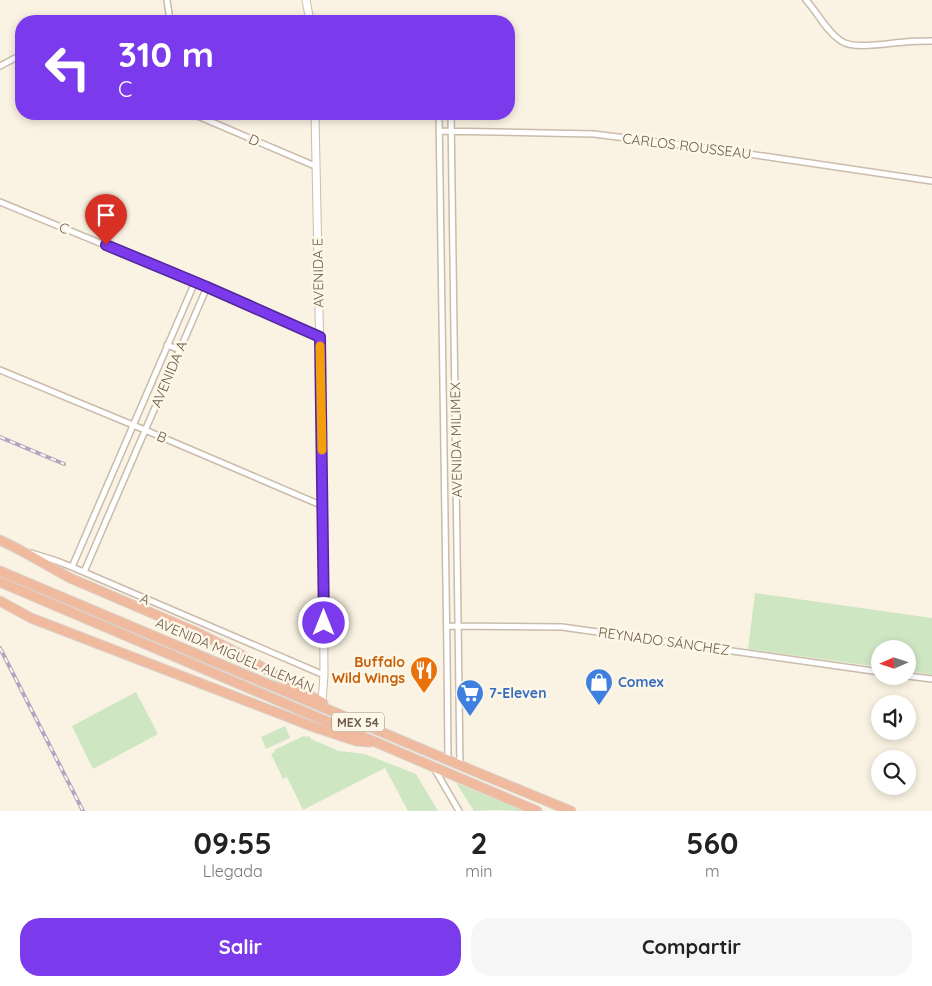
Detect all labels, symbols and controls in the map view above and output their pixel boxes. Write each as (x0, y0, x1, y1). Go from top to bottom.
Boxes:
text: 310 m (118, 32, 214, 76)
icon: left (35, 35, 100, 100)
text: C (118, 75, 132, 103)
street label: CARLOS ROUSSEAU (622, 129, 752, 163)
street label: D (246, 130, 262, 150)
pin (85, 194, 127, 245)
icon: arrive (92, 201, 120, 229)
street label: C (56, 218, 72, 238)
street label: AVENIDA E (308, 238, 328, 308)
street label: AVENIDA A (147, 338, 191, 410)
street label: AVENIDA MILIMEX (446, 382, 466, 498)
street label: B (154, 427, 170, 447)
street label: A (137, 589, 153, 609)
position arrow (297, 596, 349, 648)
street label: AVENIDA MIGUEL ALEMÁN (153, 613, 317, 697)
street label: REYNADO SÁNCHEZ (597, 623, 731, 659)
north arrow (871, 640, 916, 685)
map controls (871, 640, 916, 795)
place label: Buffalo Wild Wings (332, 653, 405, 687)
restaurant icon: Buffalo Wild Wings (409, 655, 439, 694)
shop icon: Comex (584, 667, 614, 706)
place label: Comex (618, 673, 664, 691)
supermarket icon: 7-Eleven (455, 678, 485, 717)
place label: 7-Eleven (489, 684, 546, 702)
button: sound (871, 695, 916, 740)
road number: MEX 54 (332, 712, 384, 732)
button: search (871, 750, 916, 795)
text: 09:55 (194, 824, 272, 862)
text: 2 (470, 824, 487, 862)
text: 560 (686, 824, 738, 862)
text: Llegada (203, 861, 263, 881)
text: min (465, 861, 493, 881)
text: m (705, 861, 720, 881)
button: Salir (20, 918, 461, 976)
button: Compartir (471, 918, 912, 976)

